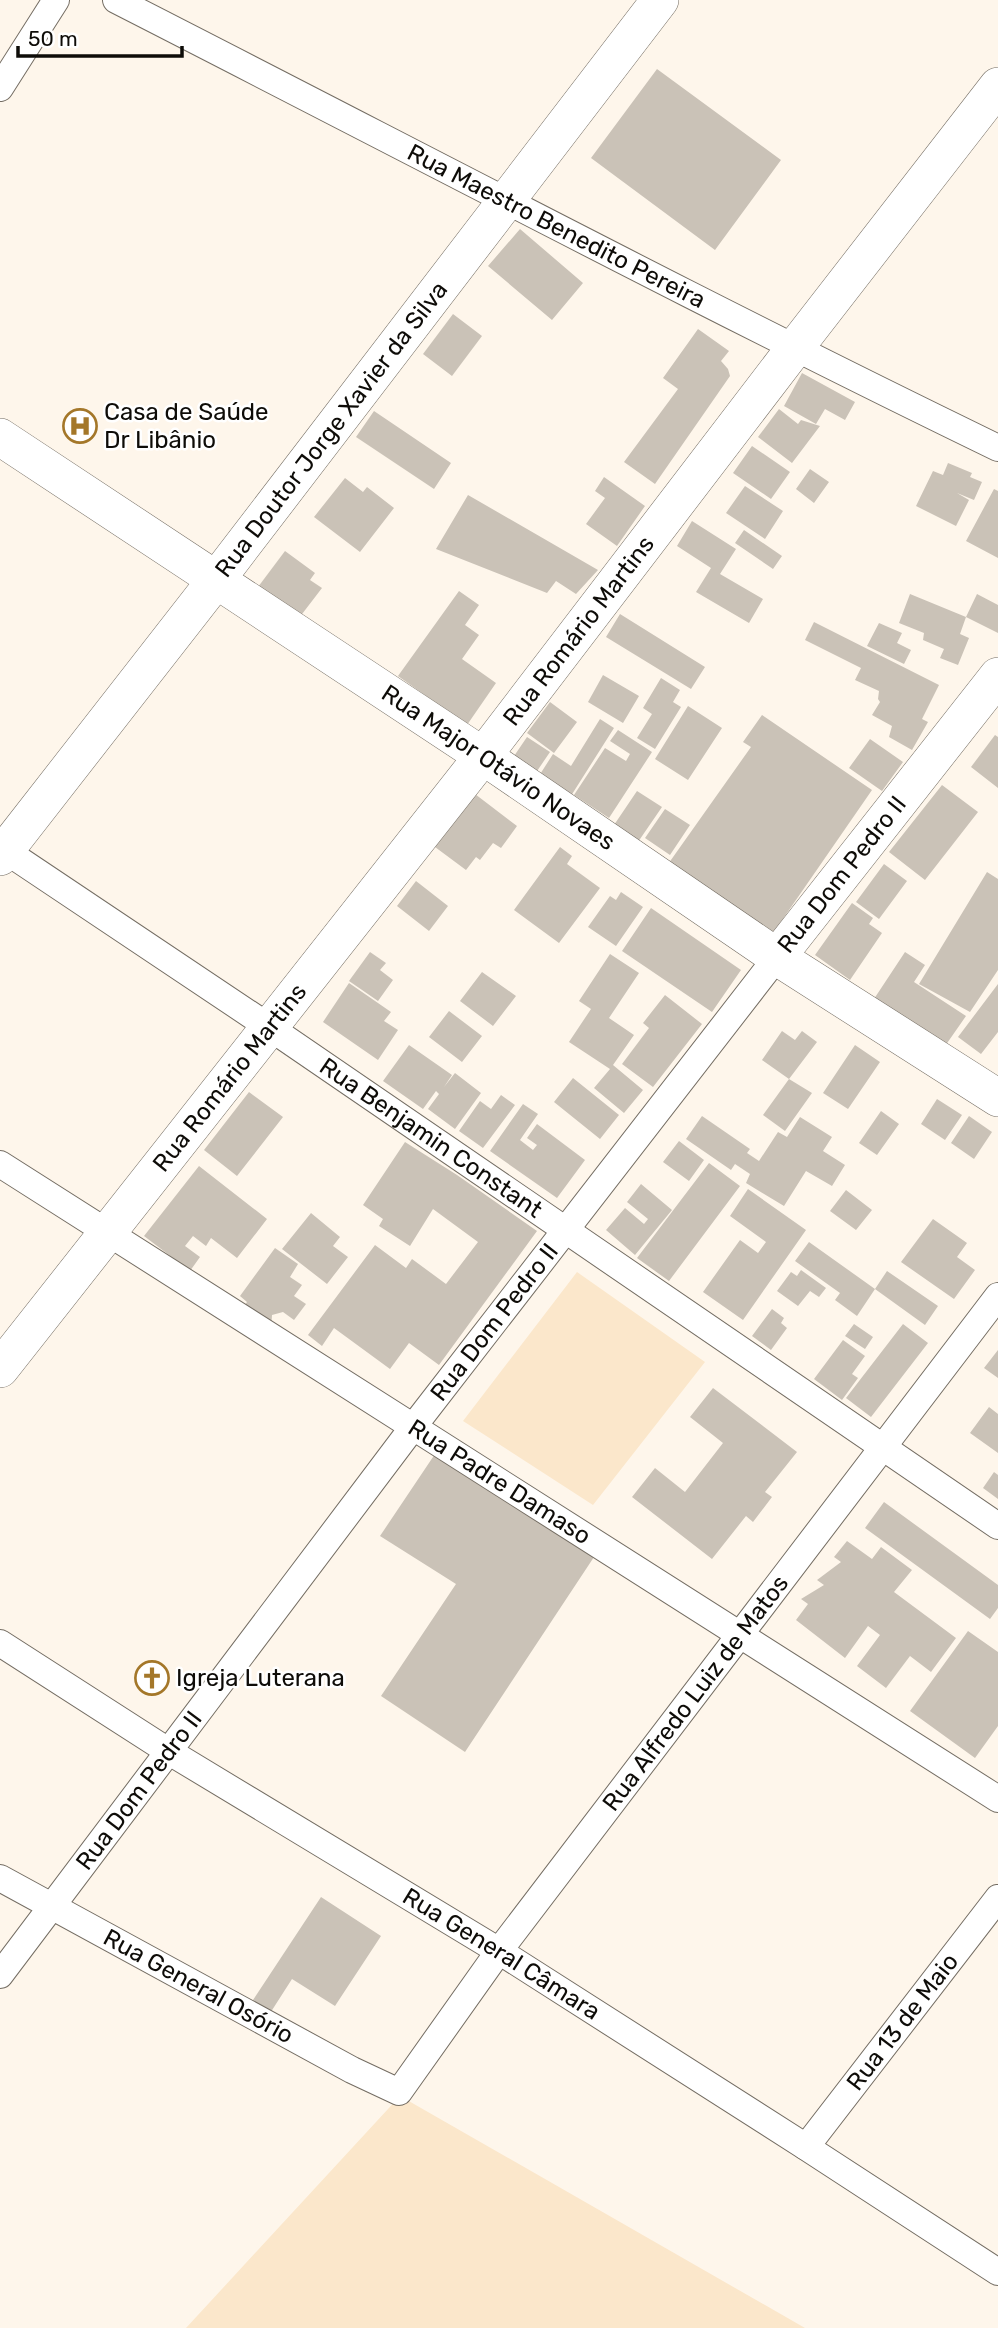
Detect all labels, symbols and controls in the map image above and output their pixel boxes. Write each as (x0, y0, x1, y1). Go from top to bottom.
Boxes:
scale bar (18, 14, 182, 58)
text: 50 m (28, 26, 78, 51)
street label: Rua Maestro Benedito Pereira (403, 138, 710, 314)
street label: Rua Doutor Jorge Xavier da Silva (209, 276, 453, 583)
place label: Casa de Saúde Dr Libânio (104, 398, 269, 454)
hospital icon: Casa de Saúde Dr Libânio (61, 407, 99, 445)
street label: Rua Romário Martins (497, 530, 660, 731)
street label: Rua Major Otávio Novaes (376, 679, 620, 856)
street label: Rua Dom Pedro II (772, 791, 912, 958)
street label: Rua Romário Martins (147, 978, 312, 1177)
street label: Rua Benjamin Constant (314, 1052, 548, 1224)
street label: Rua Dom Pedro II (425, 1238, 564, 1406)
street label: Rua Padre Damaso (403, 1413, 596, 1550)
street label: Rua Alfredo Luiz de Matos (597, 1570, 794, 1816)
church icon: Igreja Luterana (133, 1659, 171, 1697)
place label: Igreja Luterana (176, 1664, 345, 1692)
street label: Rua Dom Pedro II (70, 1706, 208, 1875)
street label: Rua General Câmara (398, 1882, 605, 2026)
street label: Rua General Osório (99, 1923, 298, 2049)
street label: Rua 13 de Maio (841, 1948, 964, 2096)

